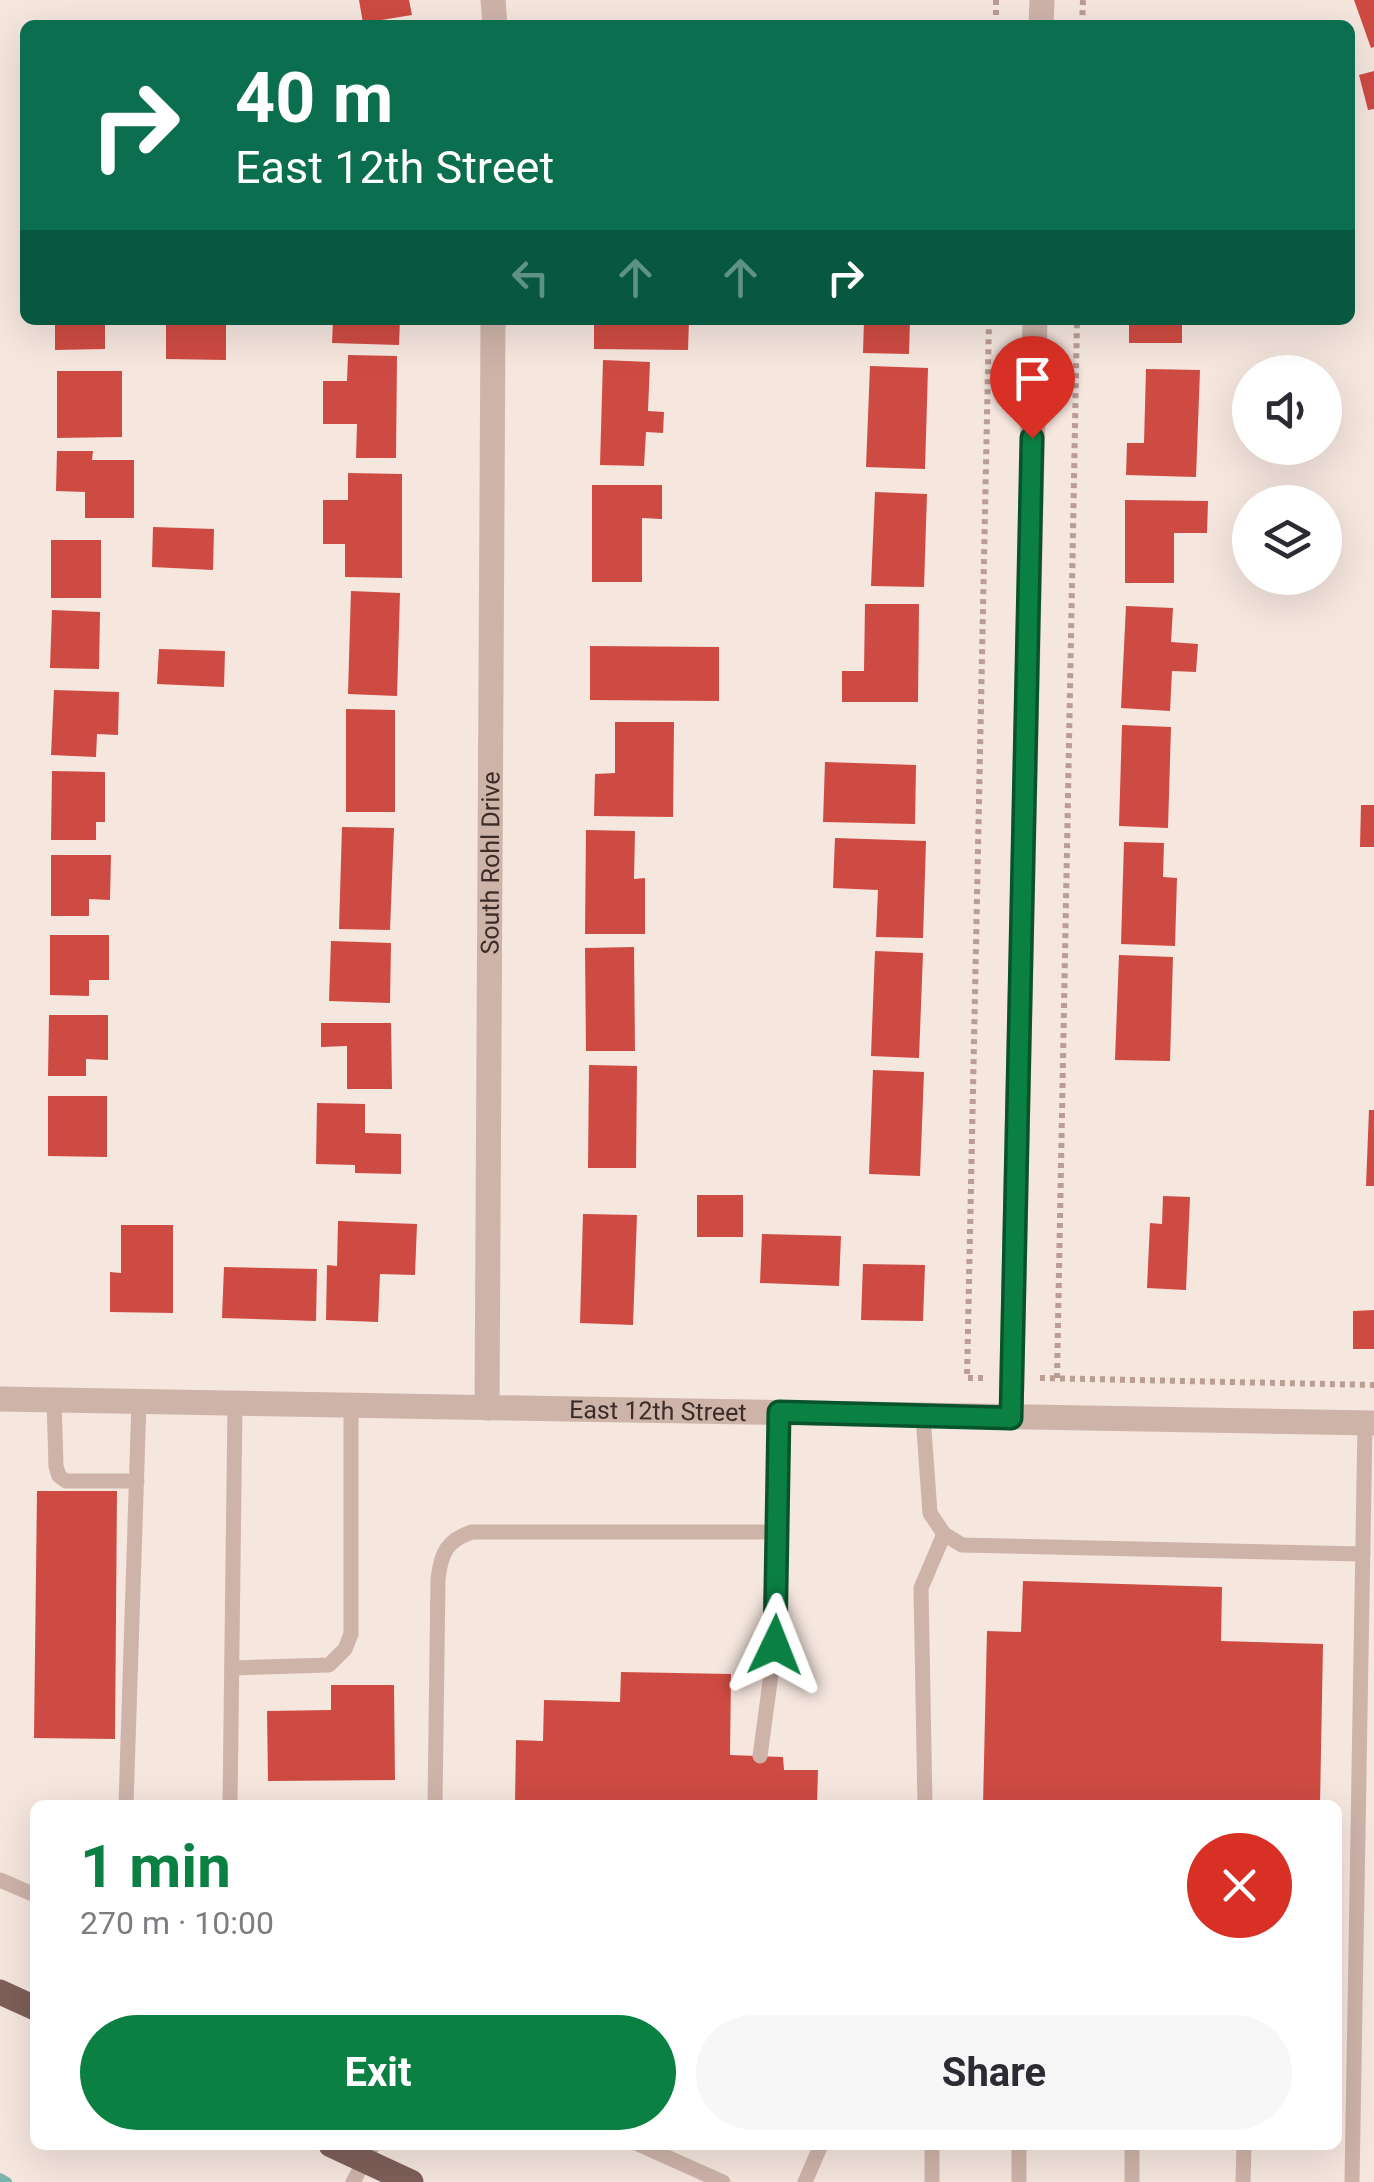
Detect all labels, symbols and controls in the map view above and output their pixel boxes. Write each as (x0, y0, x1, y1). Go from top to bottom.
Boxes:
text: 40 m (235, 57, 393, 139)
icon: right (70, 60, 200, 190)
text: East 12th Street (235, 141, 554, 194)
icon: left (503, 250, 558, 305)
icon: ahead (608, 250, 663, 305)
icon: ahead (713, 250, 768, 305)
icon: right (818, 250, 873, 305)
pin (990, 336, 1075, 439)
icon: arrive (1005, 351, 1060, 406)
map controls (1232, 355, 1342, 595)
button: sound (1232, 355, 1342, 465)
button: layers (1232, 485, 1342, 595)
street label: South Rohl Drive (475, 771, 505, 955)
street label: East 12th Street (569, 1394, 747, 1427)
position arrow (723, 1593, 827, 1697)
text: 1 min (80, 1831, 231, 1902)
button: close (1187, 1833, 1292, 1938)
text: 270 m · 10:00 (80, 1904, 274, 1942)
button: Exit (80, 2015, 676, 2130)
button: Share (696, 2015, 1292, 2130)

